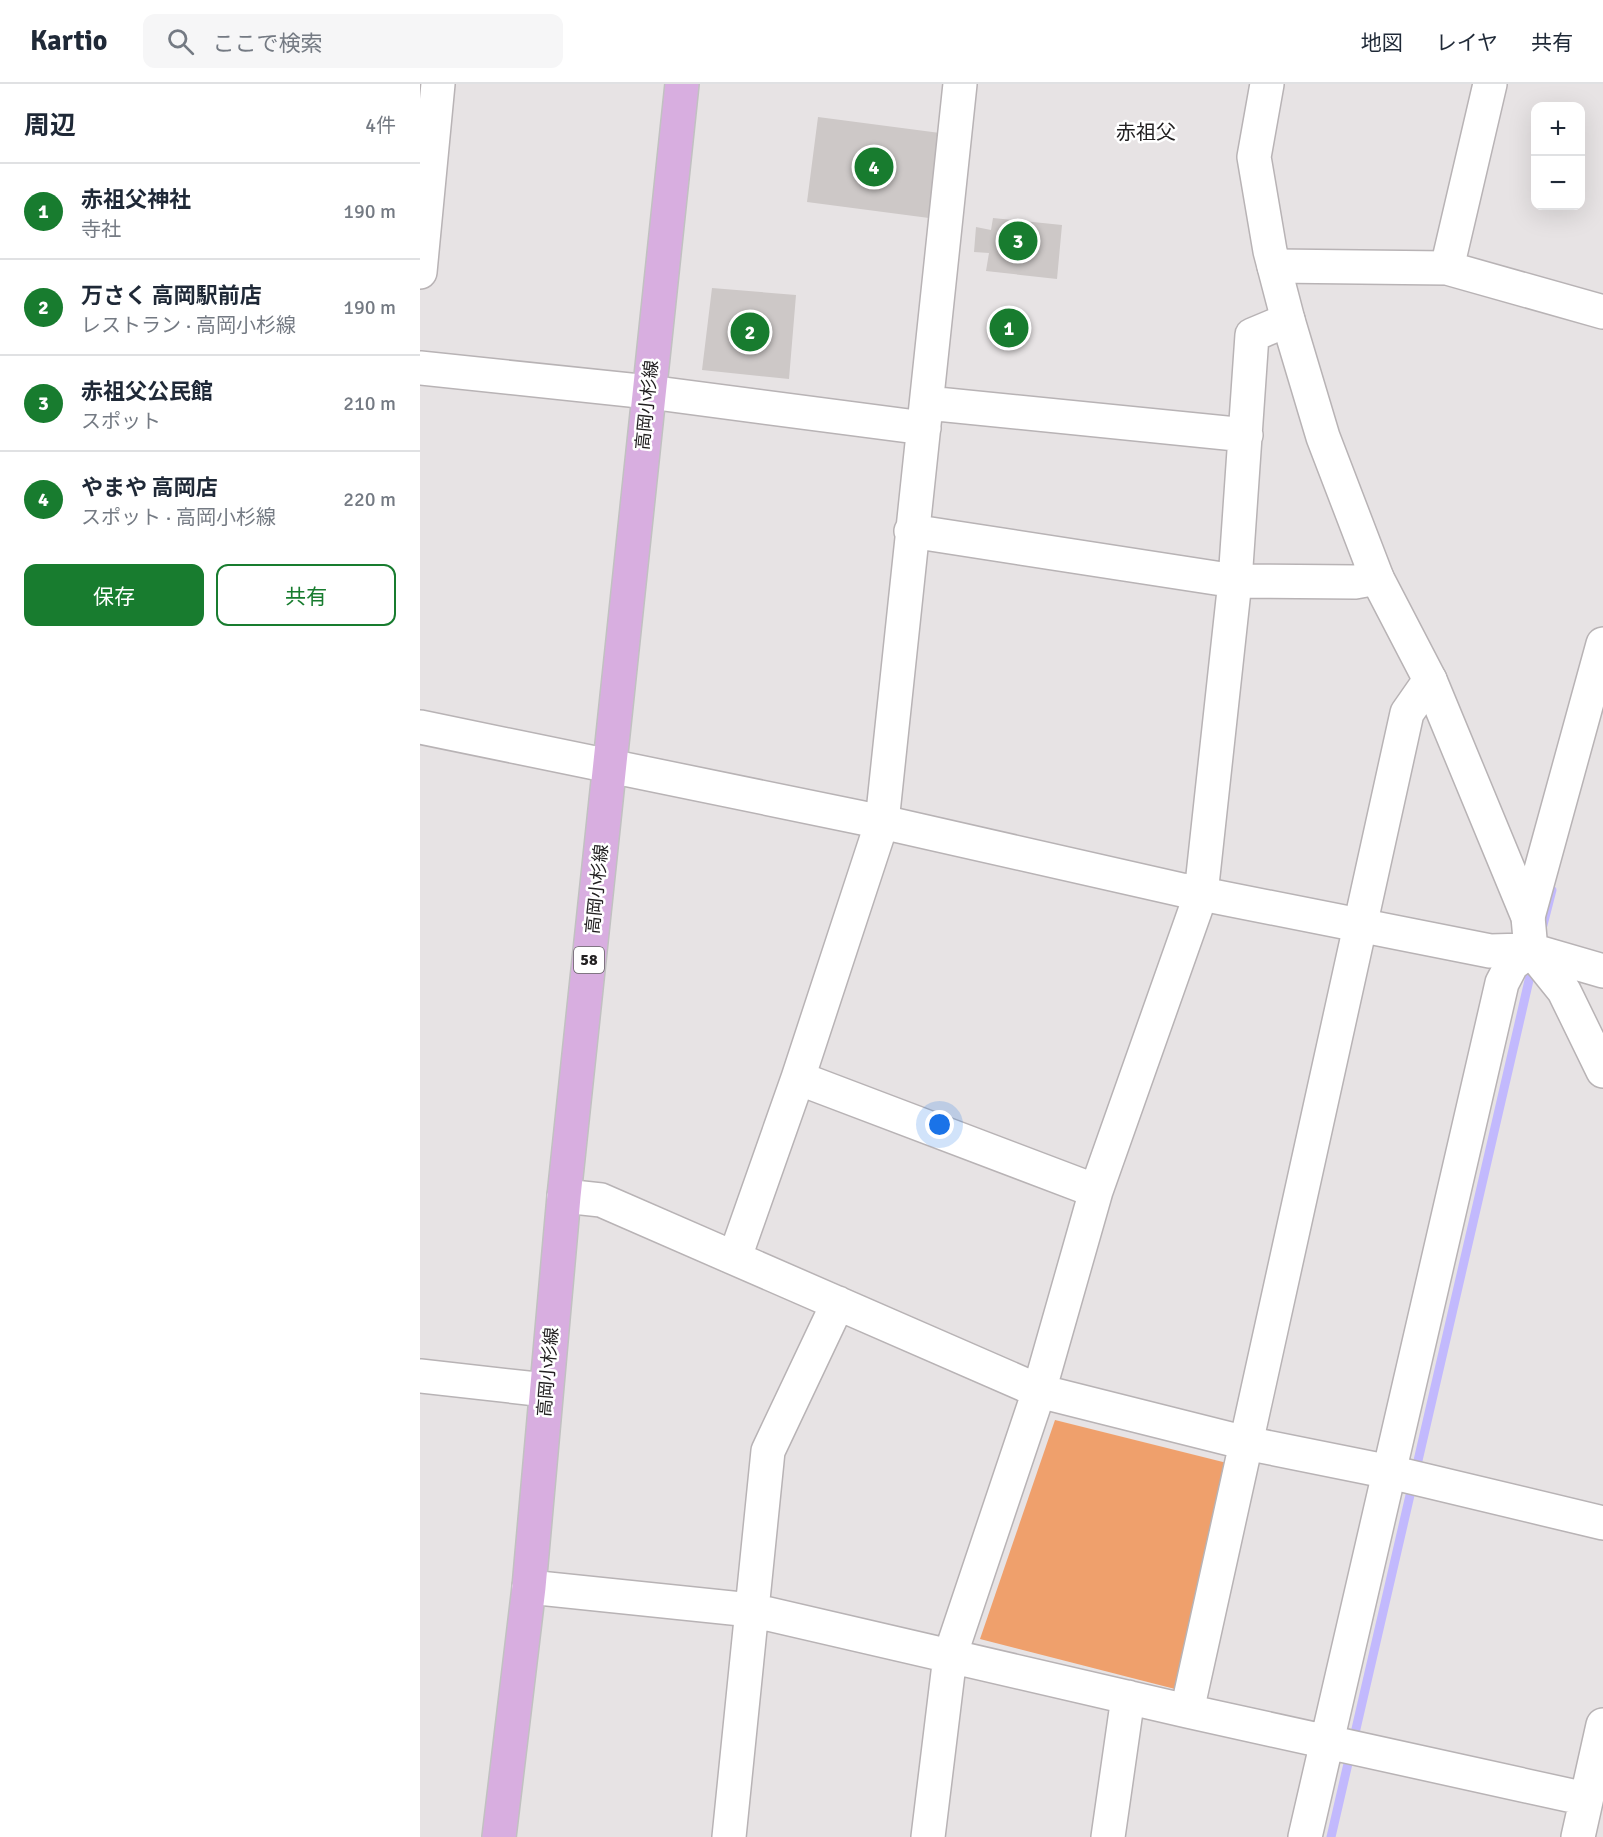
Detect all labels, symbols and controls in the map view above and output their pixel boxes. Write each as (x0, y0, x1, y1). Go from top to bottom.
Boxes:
search box (143, 14, 563, 68)
text: Kartio (30, 24, 107, 58)
icon: search (164, 25, 197, 58)
text: ここで検索 (212, 30, 322, 57)
text: 地図 (1361, 30, 1403, 56)
text: レイヤ (1436, 30, 1498, 56)
text: 共有 (1531, 30, 1573, 56)
map controls (1531, 102, 1585, 210)
button: + (1531, 102, 1585, 156)
text: 周辺 (24, 110, 76, 142)
text: 4件 (365, 113, 396, 138)
district label: 赤祖父 (1116, 120, 1176, 145)
pin: 4 (854, 144, 894, 190)
button: − (1531, 156, 1585, 210)
text: 赤祖父神社 (81, 186, 191, 213)
text: 1 (38, 199, 49, 224)
text: 190 m (343, 199, 396, 224)
text: 寺社 (81, 217, 121, 242)
pin: 3 (998, 218, 1038, 264)
text: 万さく 高岡駅前店 (81, 282, 262, 309)
text: 2 (38, 295, 49, 320)
text: 190 m (343, 295, 396, 320)
pin: 1 (990, 306, 1028, 350)
pin: 2 (730, 310, 770, 354)
text: レストラン · 高岡小杉線 (81, 313, 296, 338)
street label: 高岡小杉線 (631, 359, 663, 451)
text: 赤祖父公民館 (81, 378, 213, 405)
text: 3 (38, 391, 49, 416)
text: 210 m (343, 391, 396, 416)
text: スポット (81, 409, 161, 434)
text: やまや 高岡店 (81, 474, 218, 501)
text: 4 (38, 487, 49, 512)
text: 220 m (343, 487, 396, 512)
text: スポット · 高岡小杉線 (81, 505, 276, 530)
button: 保存 (24, 564, 204, 626)
button: 共有 (216, 564, 396, 626)
street label: 高岡小杉線 (581, 843, 613, 935)
road number: 58 (574, 947, 604, 973)
your location (925, 1110, 954, 1139)
street label: 高岡小杉線 (533, 1326, 563, 1418)

